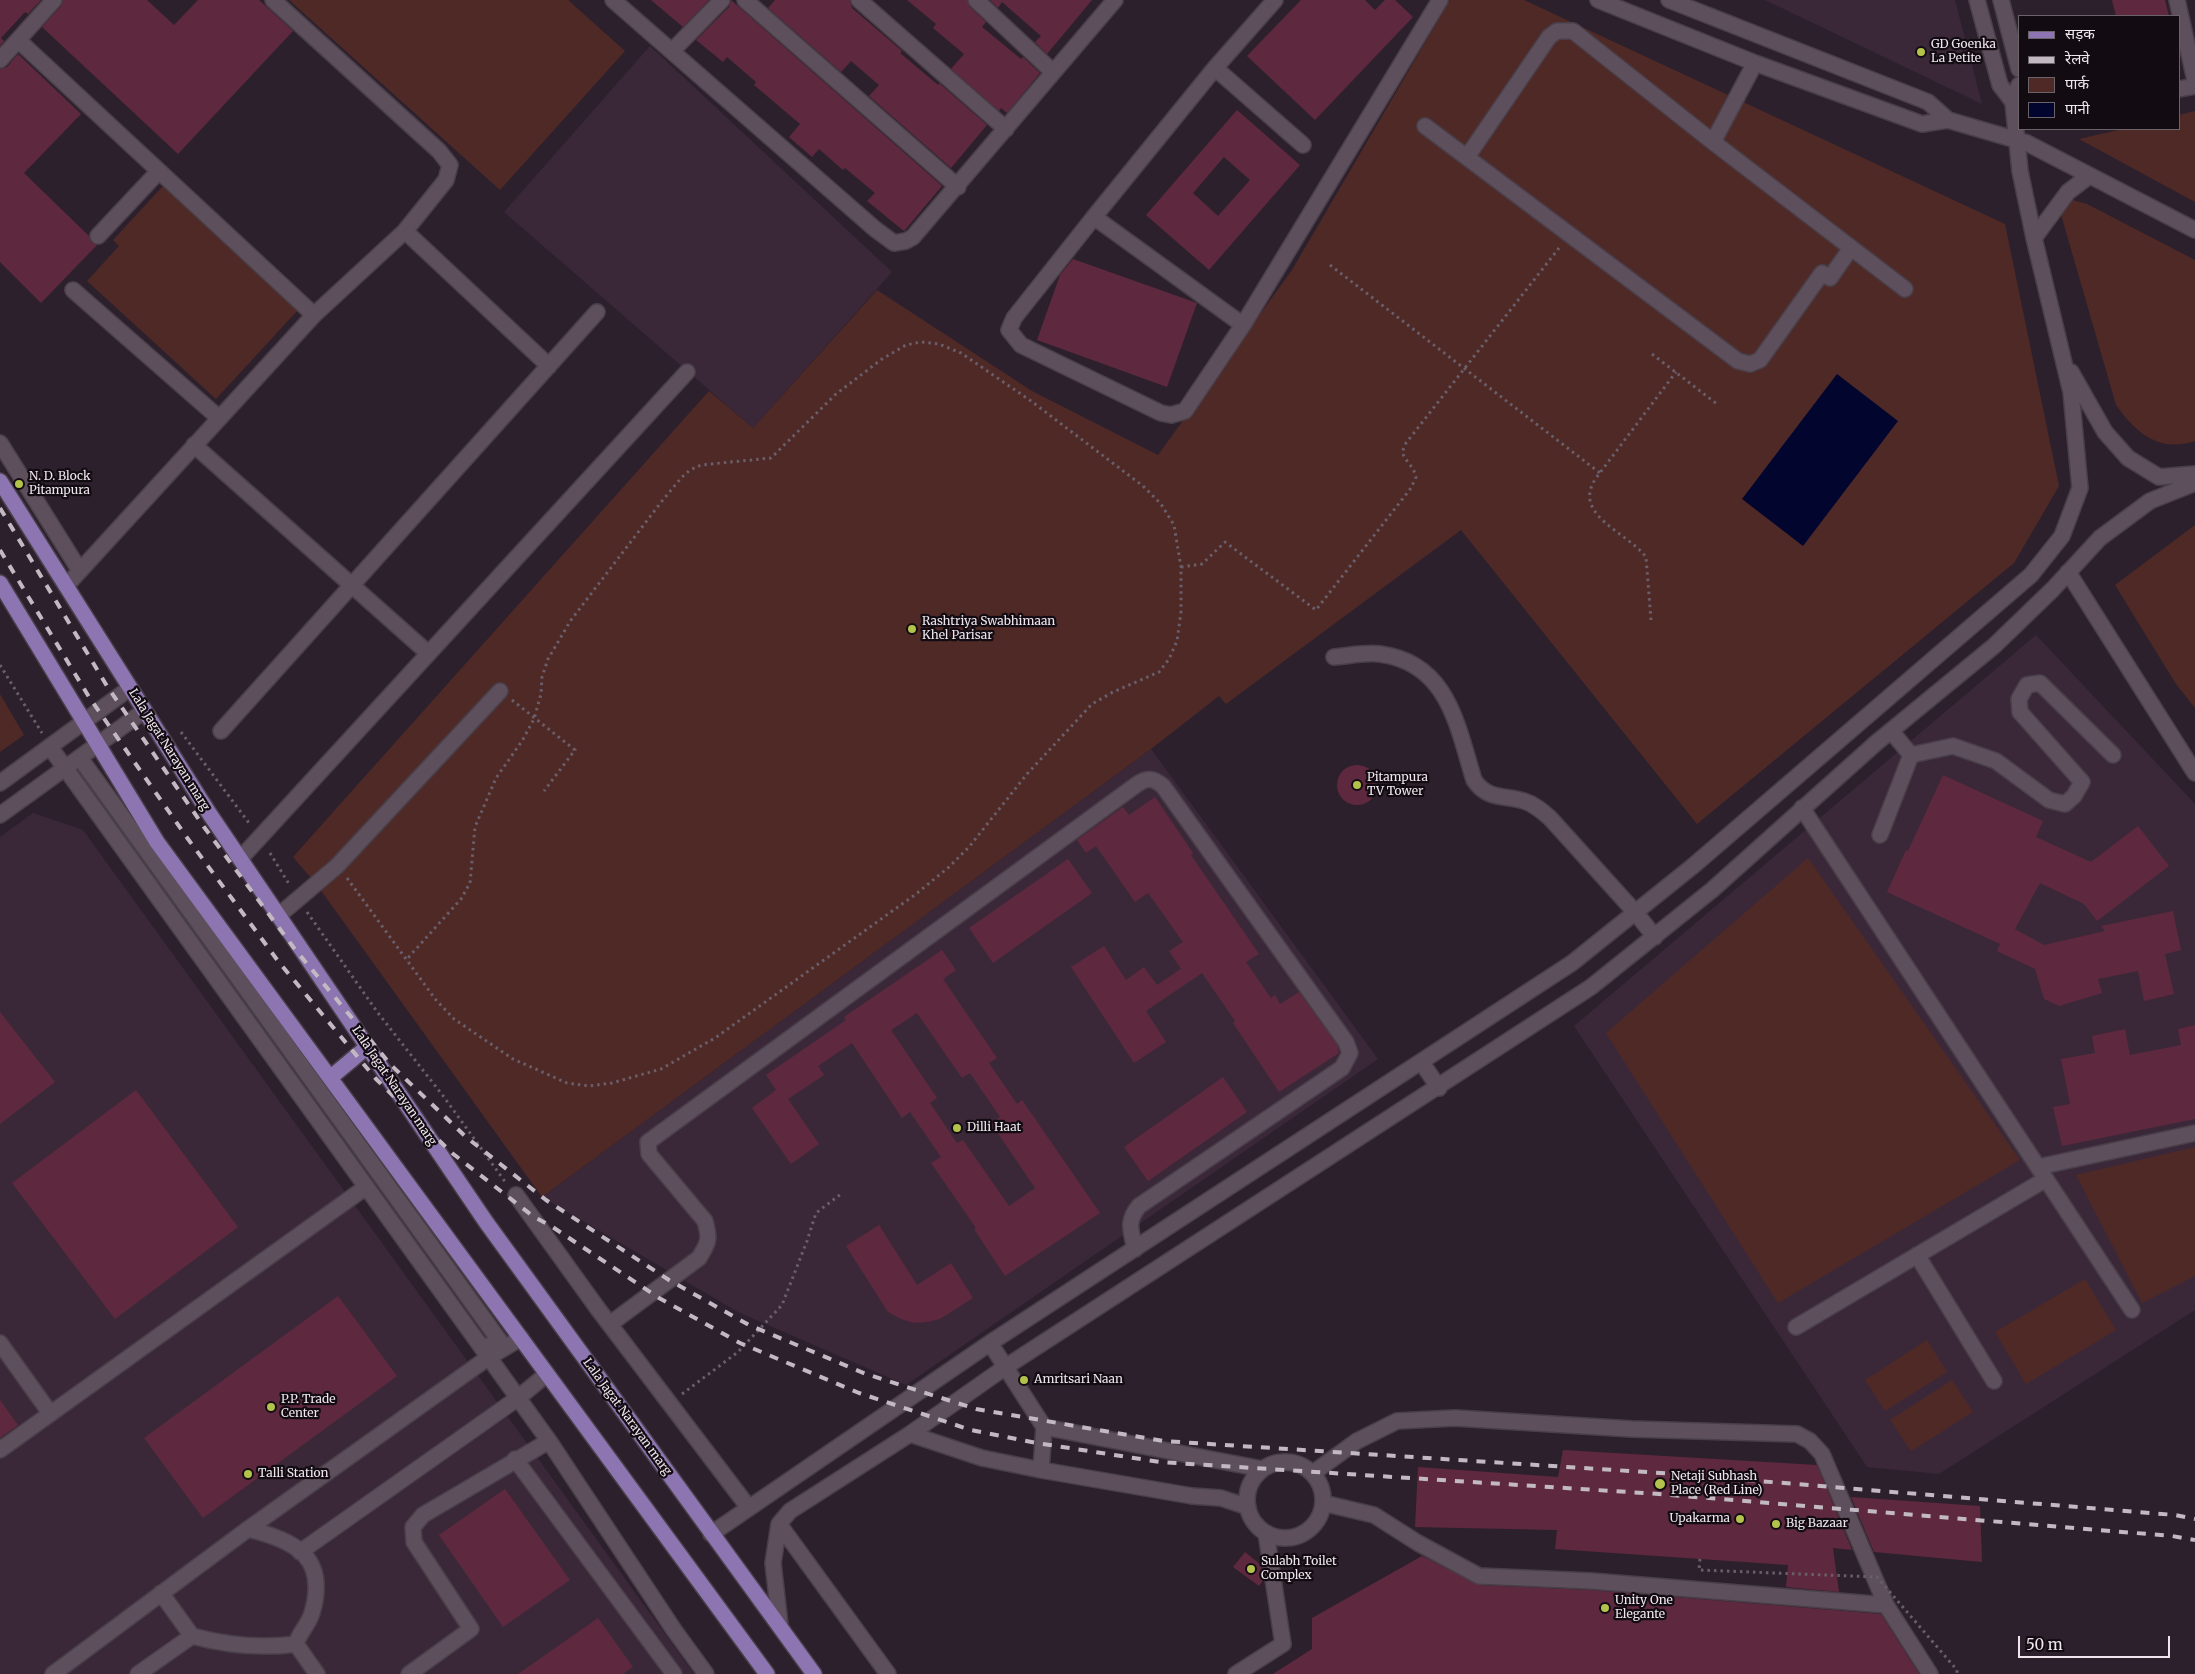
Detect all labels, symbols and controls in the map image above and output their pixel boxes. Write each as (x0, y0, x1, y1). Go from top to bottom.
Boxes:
legend (2018, 15, 2180, 130)
text: सड़क (2065, 24, 2095, 43)
place label: GD Goenka La Petite (1931, 38, 1996, 66)
marker: GD Goenka La Petite (1915, 46, 1927, 58)
text: रेलवे (2065, 49, 2090, 68)
text: पार्क (2065, 74, 2089, 93)
text: पानी (2065, 99, 2090, 118)
place label: N. D. Block Pitampura (29, 470, 91, 498)
marker: N. D. Block Pitampura (13, 478, 25, 490)
place label: Rashtriya Swabhimaan Khel Parisar (922, 615, 1055, 643)
marker: Rashtriya Swabhimaan Khel Parisar (906, 623, 918, 635)
street label: Lala Jagat Narayan marg (126, 686, 212, 814)
place label: Pitampura TV Tower (1367, 771, 1428, 799)
marker: Pitampura TV Tower (1351, 779, 1363, 791)
street label: Lala Jagat Narayan marg (349, 1024, 439, 1148)
place label: Dilli Haat (967, 1121, 1021, 1135)
marker: Dilli Haat (951, 1122, 963, 1134)
street label: Lala Jagat Narayan marg (580, 1356, 674, 1478)
place label: Amritsari Naan (1034, 1373, 1123, 1387)
marker: Amritsari Naan (1018, 1374, 1030, 1386)
place label: P.P. Trade Center (281, 1393, 336, 1421)
marker: P.P. Trade Center (265, 1401, 277, 1413)
place label: Talli Station (258, 1467, 328, 1481)
marker: Talli Station (242, 1468, 254, 1480)
place label: Netaji Subhash Place (Red Line) (1671, 1470, 1763, 1498)
marker: Netaji Subhash Place (Red Line) (1653, 1477, 1667, 1491)
place label: Upakarma (1670, 1512, 1730, 1526)
marker: Upakarma (1734, 1513, 1746, 1525)
place label: Big Bazaar (1786, 1517, 1848, 1531)
marker: Big Bazaar (1770, 1518, 1782, 1530)
place label: Sulabh Toilet Complex (1261, 1555, 1337, 1583)
marker: Sulabh Toilet Complex (1245, 1563, 1257, 1575)
place label: Unity One Elegante (1615, 1594, 1673, 1622)
marker: Unity One Elegante (1599, 1602, 1611, 1614)
scale bar (2020, 1626, 2172, 1658)
text: 50 m (2026, 1635, 2063, 1654)

